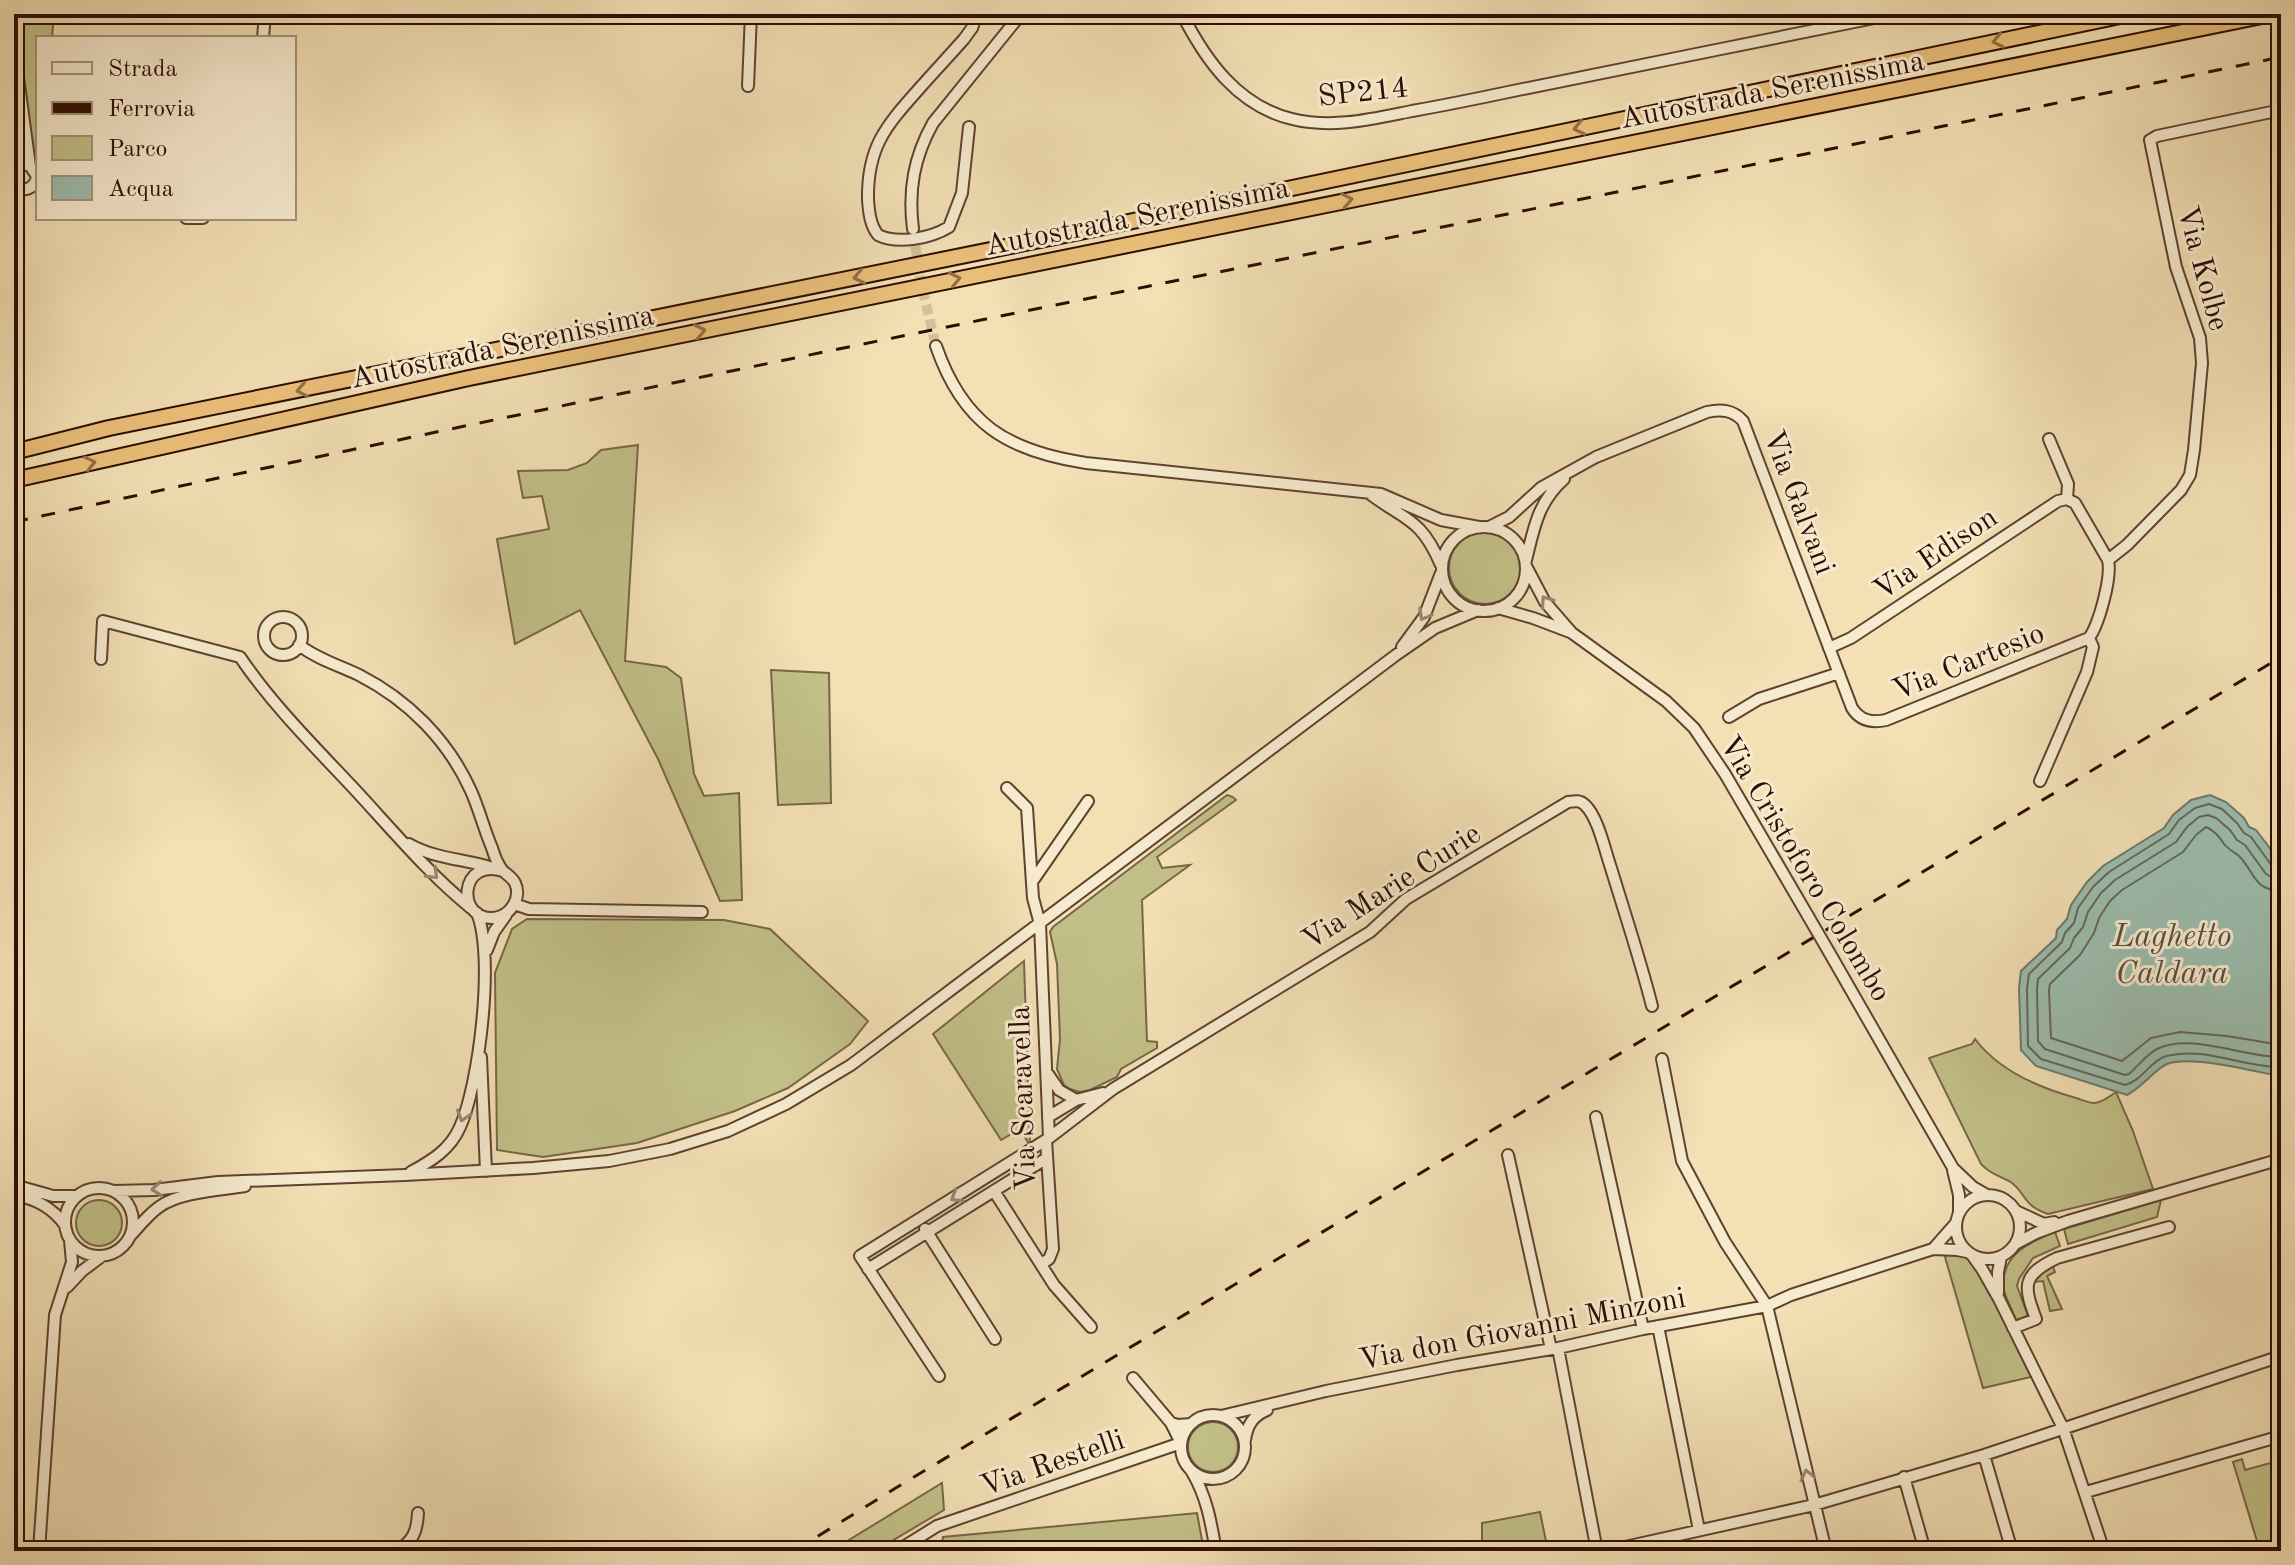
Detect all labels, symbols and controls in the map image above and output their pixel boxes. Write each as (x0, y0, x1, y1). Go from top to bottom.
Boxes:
one-way arrow (1992, 32, 2006, 49)
legend (36, 36, 296, 220)
street label: Autostrada Serenissima (1618, 47, 1927, 135)
text: Strada (108, 58, 178, 82)
street label: SP214 (1316, 73, 1410, 113)
text: Ferrovia (108, 98, 195, 122)
one-way arrow (1573, 119, 1587, 136)
text: Parco (108, 138, 167, 162)
street label: Autostrada Serenissima (983, 174, 1292, 262)
text: Acqua (108, 178, 174, 202)
one-way arrow (1340, 193, 1354, 210)
street label: Via Kolbe (2171, 203, 2233, 334)
one-way arrow (852, 268, 866, 285)
one-way arrow (948, 271, 961, 288)
street label: Autostrada Serenissima (348, 301, 657, 395)
one-way arrow (693, 323, 707, 340)
one-way arrow (296, 381, 309, 398)
street label: Via Galvani (1757, 427, 1839, 579)
one-way arrow (83, 455, 96, 472)
street label: Via Edison (1869, 503, 2003, 607)
one-way arrow (1541, 596, 1556, 610)
one-way arrow (1418, 606, 1434, 621)
street label: Via Cartesio (1889, 619, 2049, 707)
street label: Via Cristoforo Colombo (1713, 731, 1896, 1007)
street label: Via Marie Curie (1298, 819, 1487, 956)
one-way arrow (424, 865, 438, 879)
water label: Laghetto Caldara (2111, 922, 2232, 991)
street label: Via Scaravella (1006, 1005, 1042, 1191)
one-way arrow (457, 1108, 473, 1122)
one-way arrow (150, 1180, 163, 1197)
one-way arrow (950, 1187, 965, 1202)
street label: Via don Giovanni Minzoni (1357, 1284, 1688, 1376)
street label: Via Restelli (977, 1425, 1128, 1503)
one-way arrow (1799, 1469, 1816, 1483)

